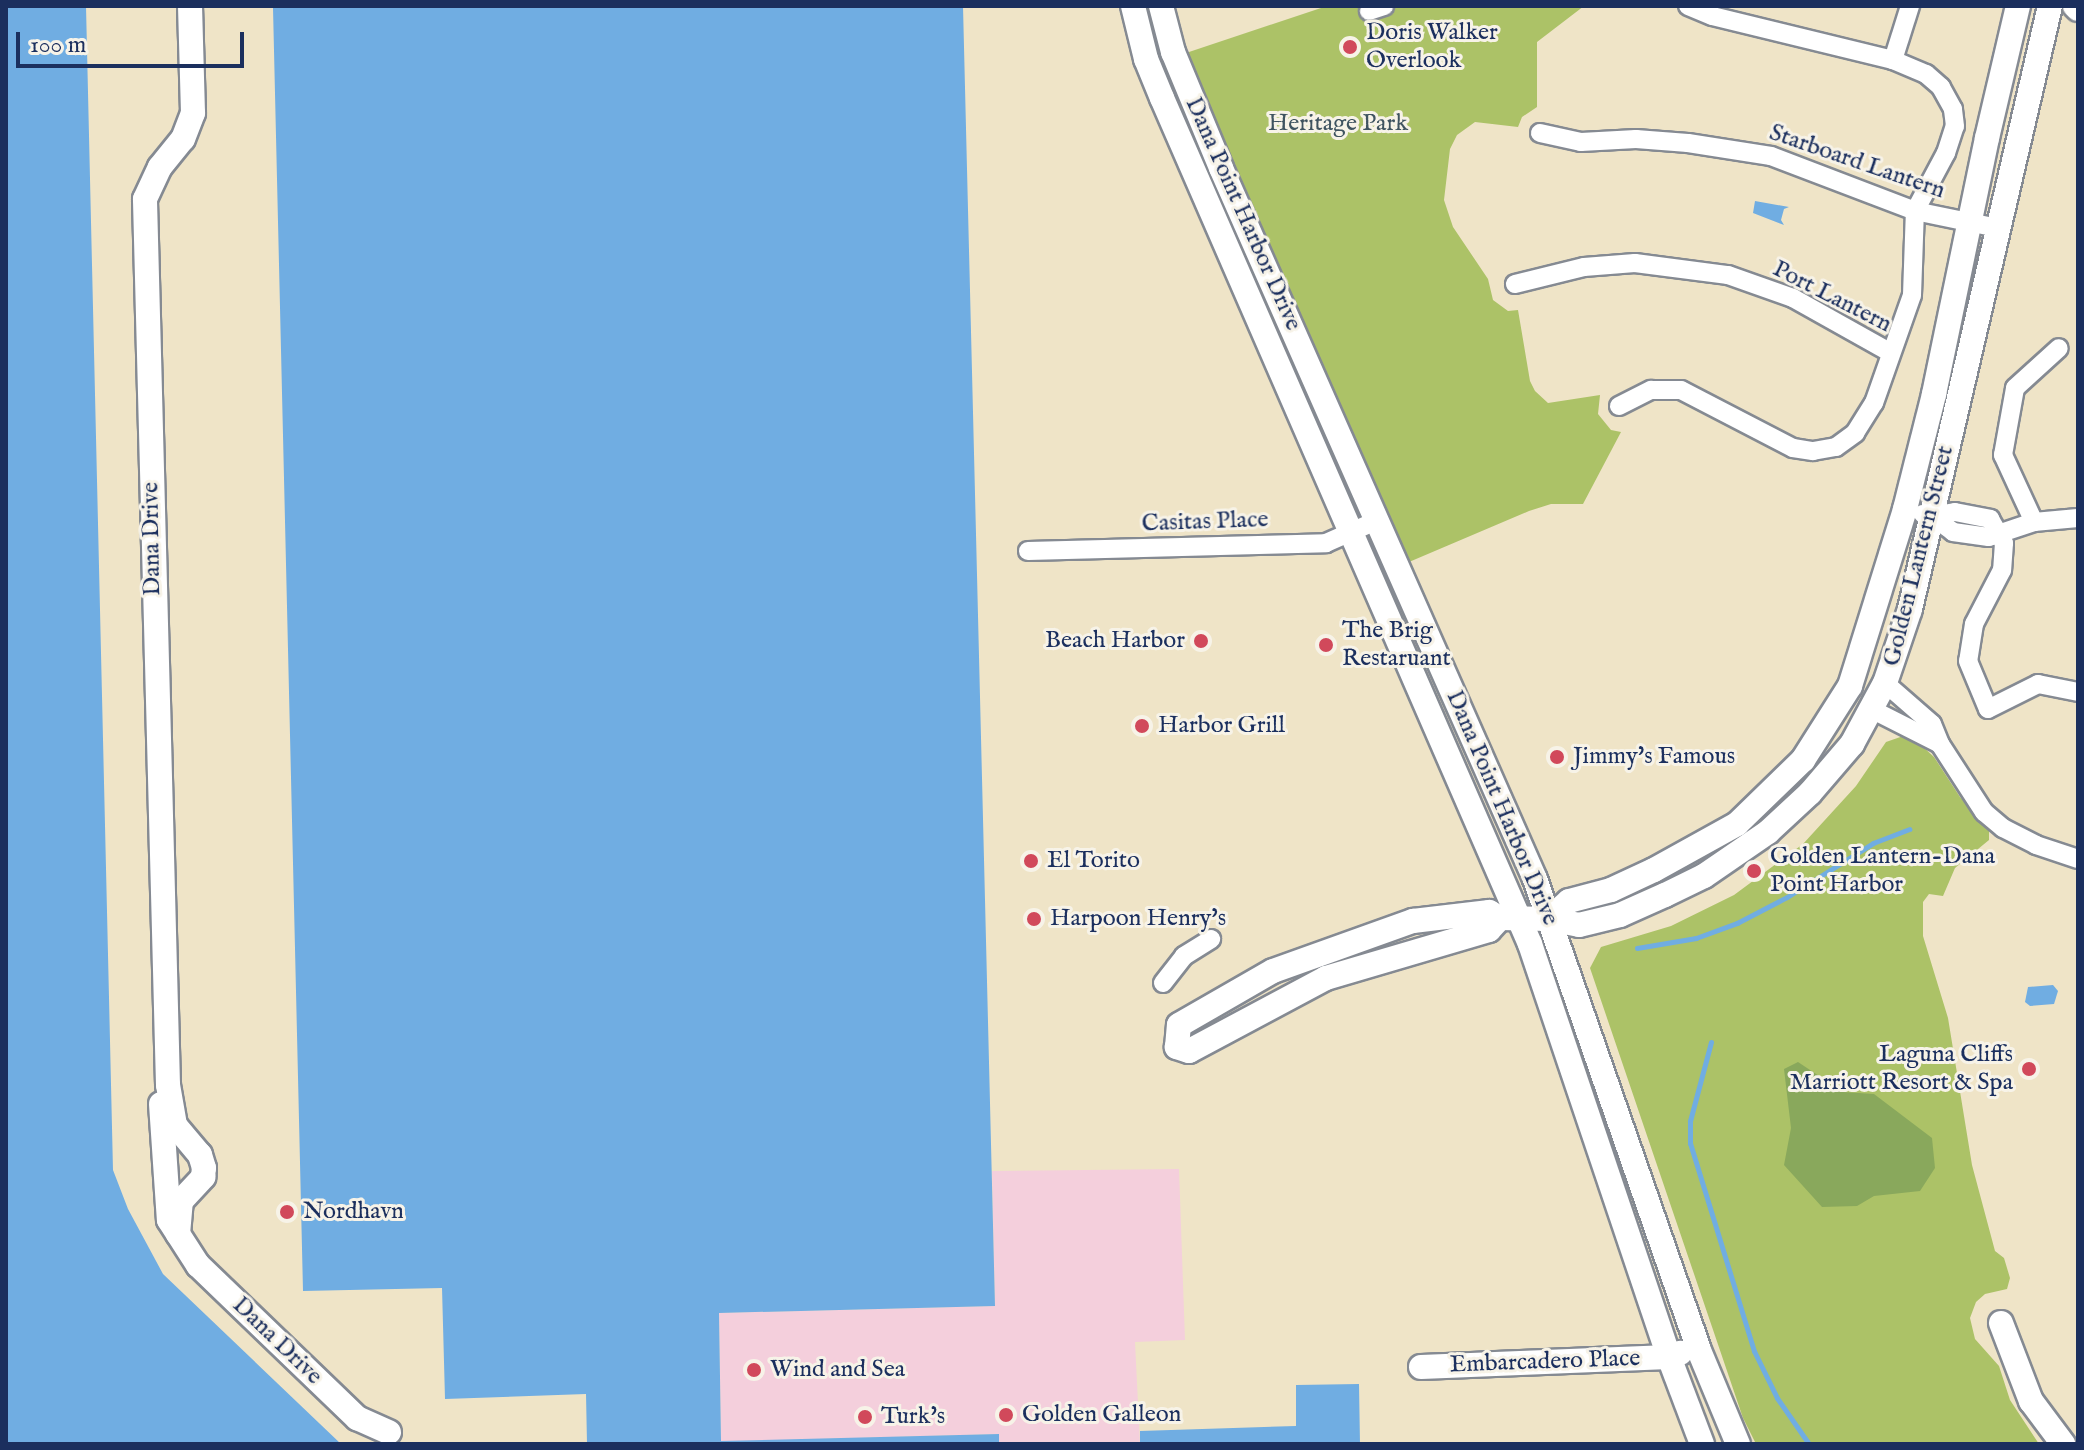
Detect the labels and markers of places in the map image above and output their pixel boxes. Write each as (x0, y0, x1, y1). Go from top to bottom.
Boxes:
place label: Doris Walker Overlook (1366, 19, 1498, 75)
marker: Doris Walker Overlook (1341, 38, 1359, 56)
place label: The Brig Restaruant (1342, 617, 1451, 673)
place label: Beach Harbor (1045, 627, 1185, 655)
marker: Beach Harbor (1192, 632, 1210, 650)
marker: The Brig Restaruant (1317, 636, 1335, 654)
place label: Harbor Grill (1158, 712, 1285, 740)
marker: Harbor Grill (1133, 717, 1151, 735)
place label: Jimmy's Famous (1573, 743, 1735, 771)
marker: Jimmy's Famous (1548, 748, 1566, 766)
place label: Golden Lantern-Dana Point Harbor (1770, 843, 1995, 899)
place label: El Torito (1047, 847, 1140, 875)
marker: El Torito (1022, 852, 1040, 870)
marker: Golden Lantern-Dana Point Harbor (1745, 862, 1763, 880)
place label: Harpoon Henry's (1050, 905, 1226, 933)
marker: Harpoon Henry's (1025, 910, 1043, 928)
place label: Laguna Cliffs Marriott Resort & Spa (1790, 1041, 2013, 1097)
marker: Laguna Cliffs Marriott Resort & Spa (2020, 1060, 2038, 1078)
place label: Nordhavn (303, 1198, 404, 1226)
marker: Nordhavn (278, 1203, 296, 1221)
place label: Wind and Sea (770, 1356, 905, 1384)
marker: Wind and Sea (745, 1361, 763, 1379)
place label: Golden Galleon (1022, 1401, 1181, 1429)
place label: Turk's (881, 1403, 945, 1431)
marker: Golden Galleon (997, 1406, 1015, 1424)
marker: Turk's (856, 1408, 874, 1426)

